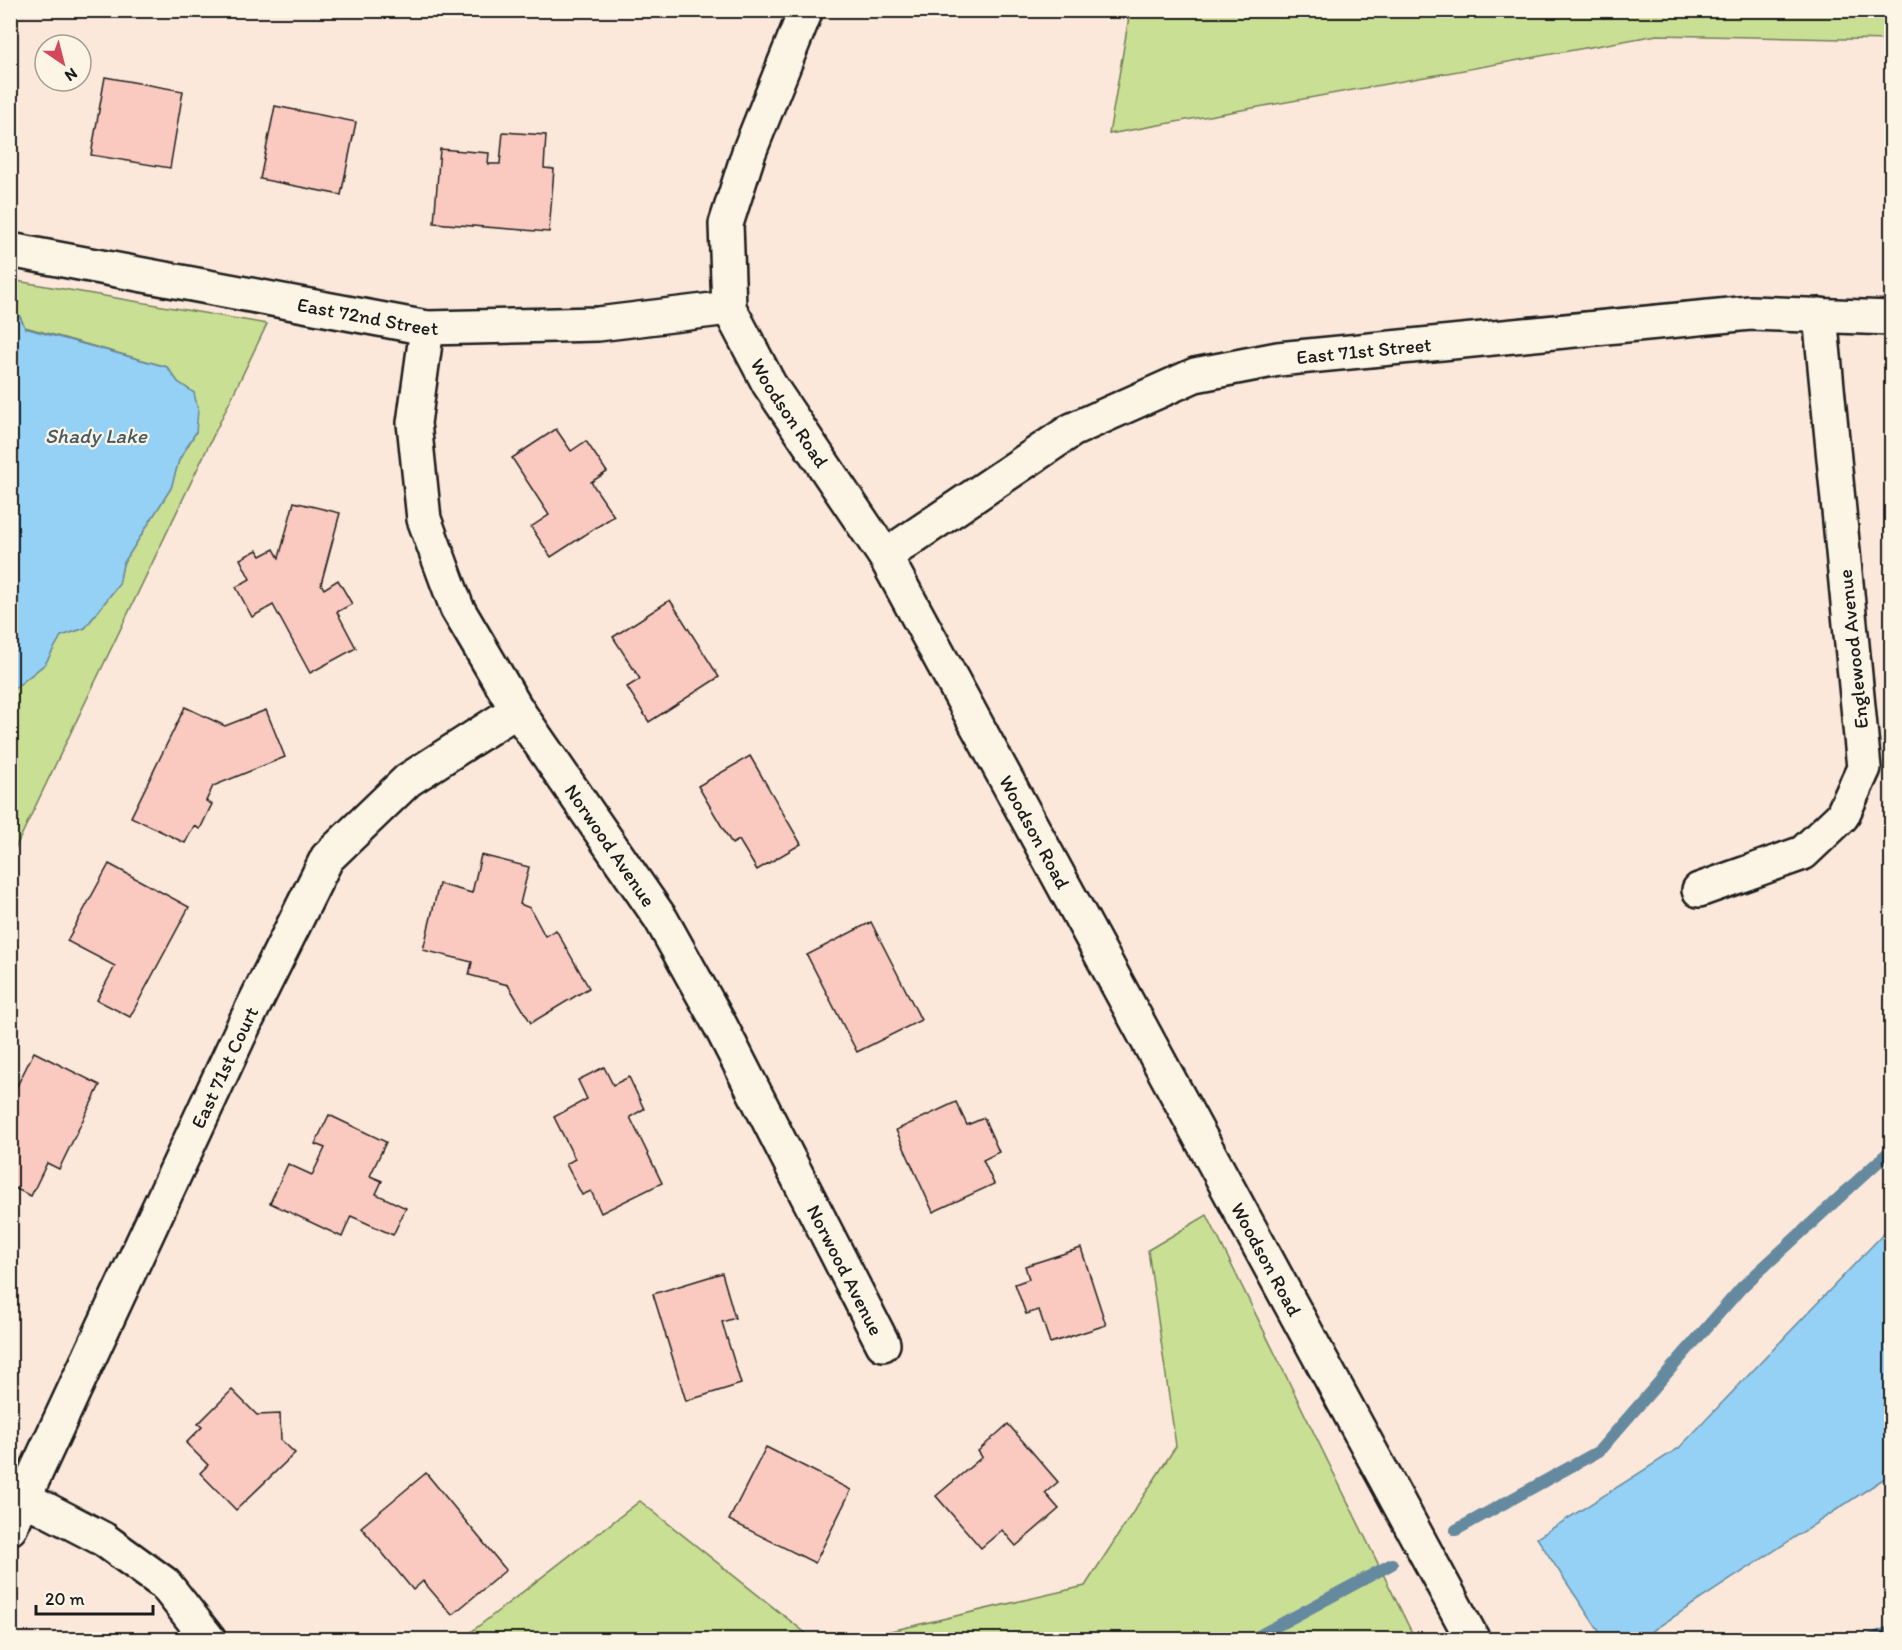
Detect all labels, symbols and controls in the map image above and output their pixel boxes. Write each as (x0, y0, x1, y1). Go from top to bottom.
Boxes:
north arrow (33, 33, 93, 93)
text: N (61, 64, 81, 86)
street label: East 72nd Street (295, 292, 439, 340)
street label: East 71st Street (1295, 332, 1433, 369)
street label: Woodson Road (746, 354, 834, 472)
water label: Shady Lake (45, 423, 148, 448)
street label: Englewood Avenue (1833, 568, 1873, 730)
street label: Woodson Road (994, 771, 1075, 893)
street label: Norwood Avenue (560, 779, 661, 911)
street label: East 71st Court (186, 1003, 263, 1132)
street label: Woodson Road (1226, 1198, 1307, 1320)
street label: Norwood Avenue (802, 1201, 889, 1339)
scale bar (36, 1578, 153, 1616)
text: 20 m (45, 1588, 85, 1610)

